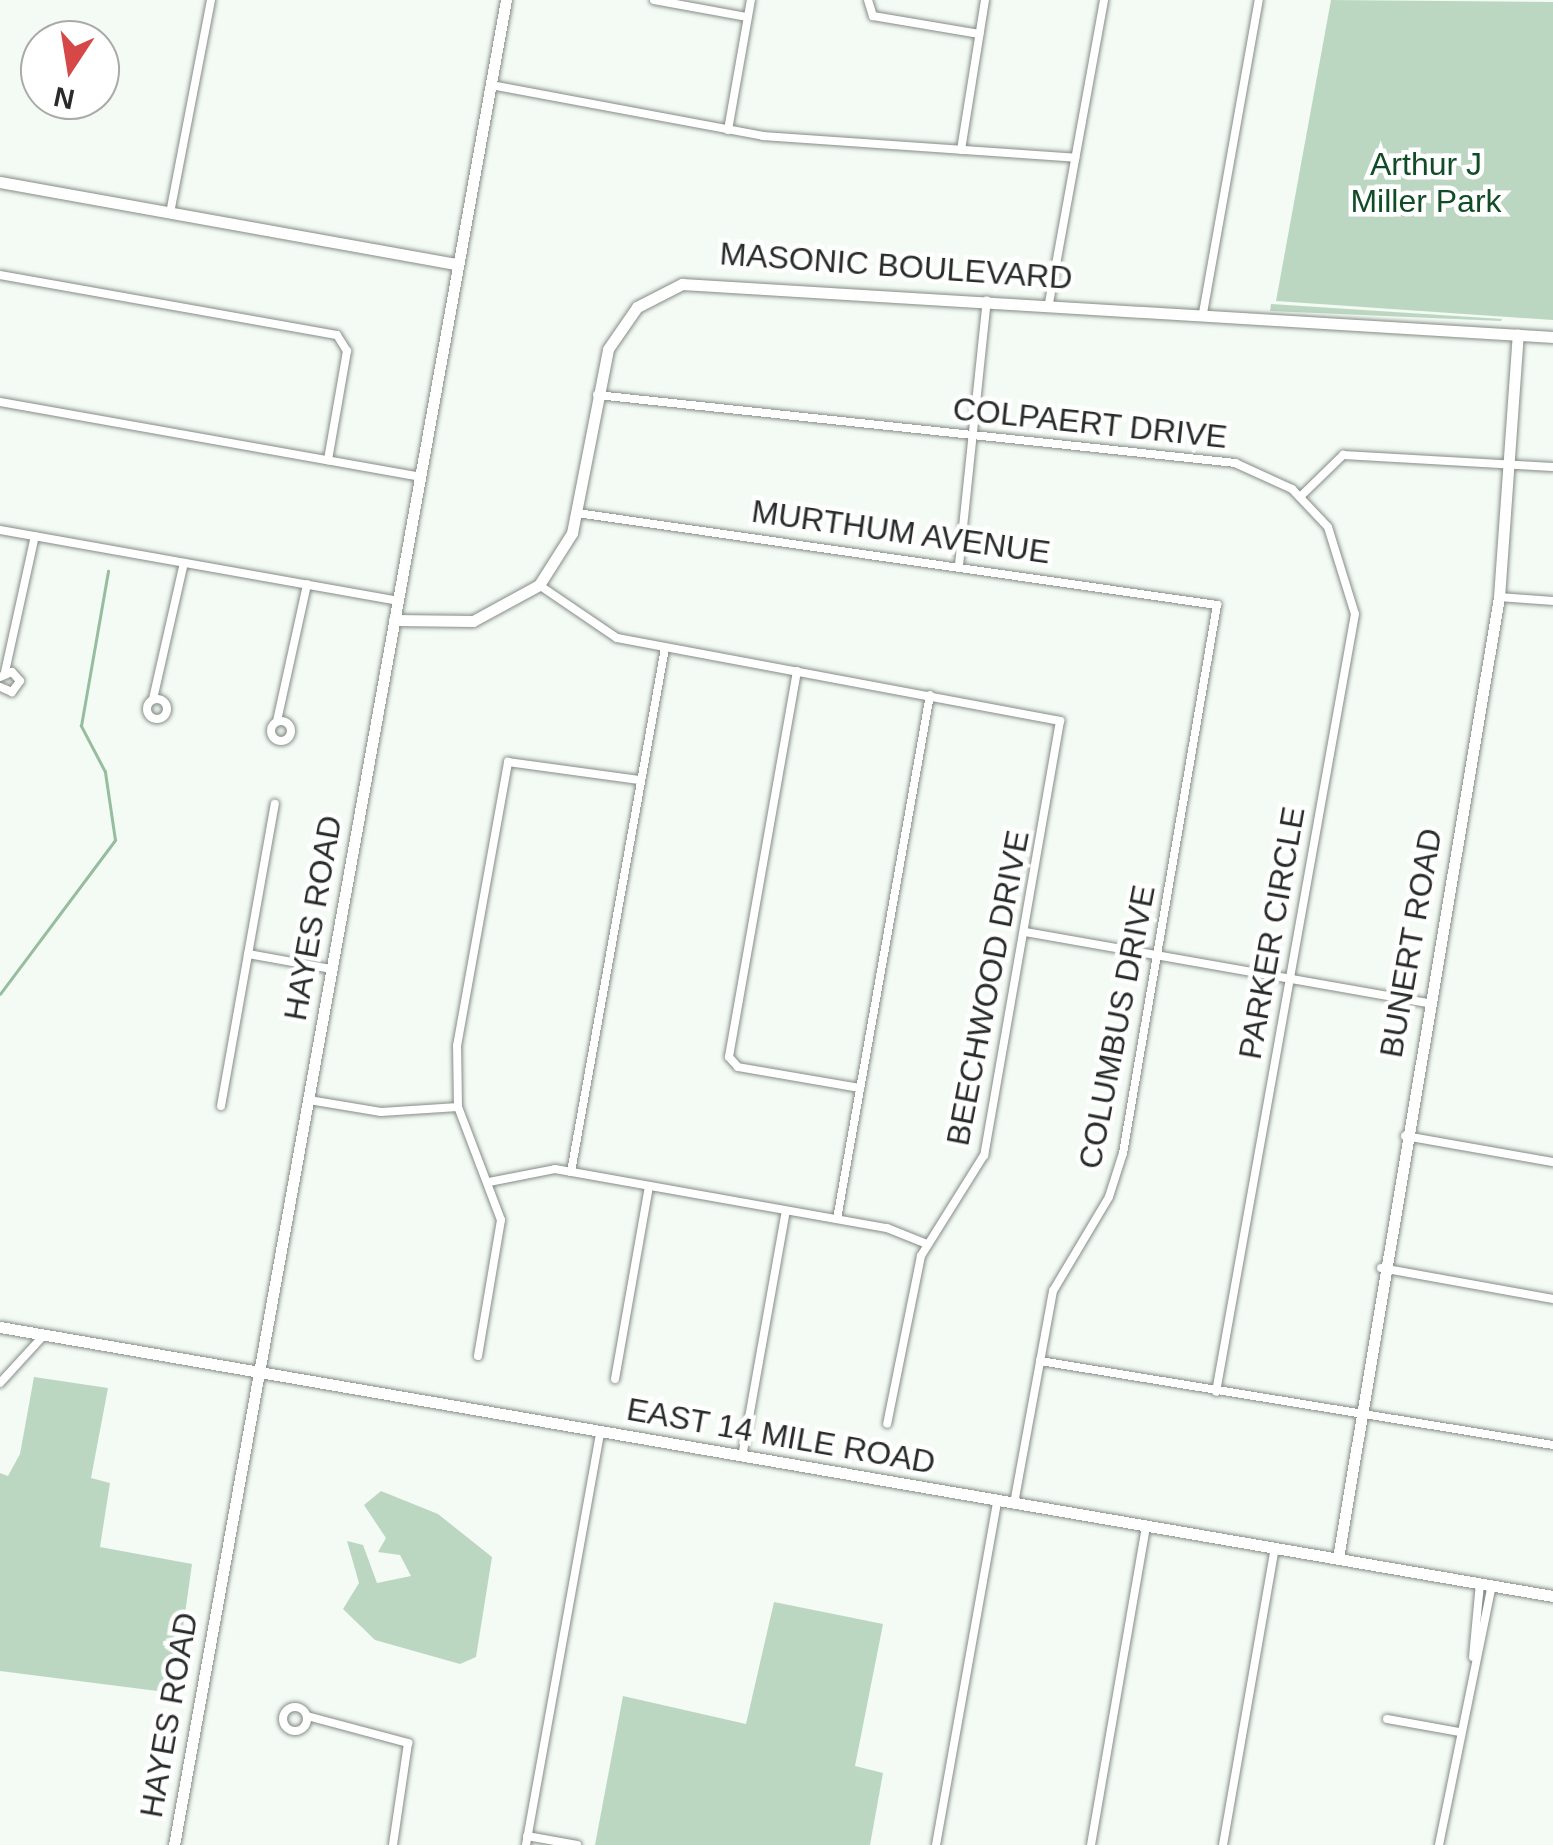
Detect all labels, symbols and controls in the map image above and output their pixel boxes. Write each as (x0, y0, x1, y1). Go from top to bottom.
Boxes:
north arrow (20, 20, 120, 120)
text: N (51, 81, 77, 115)
park label: Arthur J Miller Park (1350, 146, 1502, 221)
street label: MASONIC BOULEVARD (718, 235, 1074, 297)
street label: COLPAERT DRIVE (951, 389, 1229, 457)
street label: MURTHUM AVENUE (748, 492, 1054, 572)
street label: PARKER CIRCLE (1231, 804, 1313, 1062)
street label: HAYES ROAD (276, 813, 350, 1023)
street label: BUNERT ROAD (1372, 825, 1450, 1061)
street label: BEECHWOOD DRIVE (939, 827, 1037, 1149)
street label: COLUMBUS DRIVE (1071, 882, 1163, 1172)
street label: EAST 14 MILE ROAD (624, 1390, 938, 1482)
street label: HAYES ROAD (132, 1610, 206, 1820)

